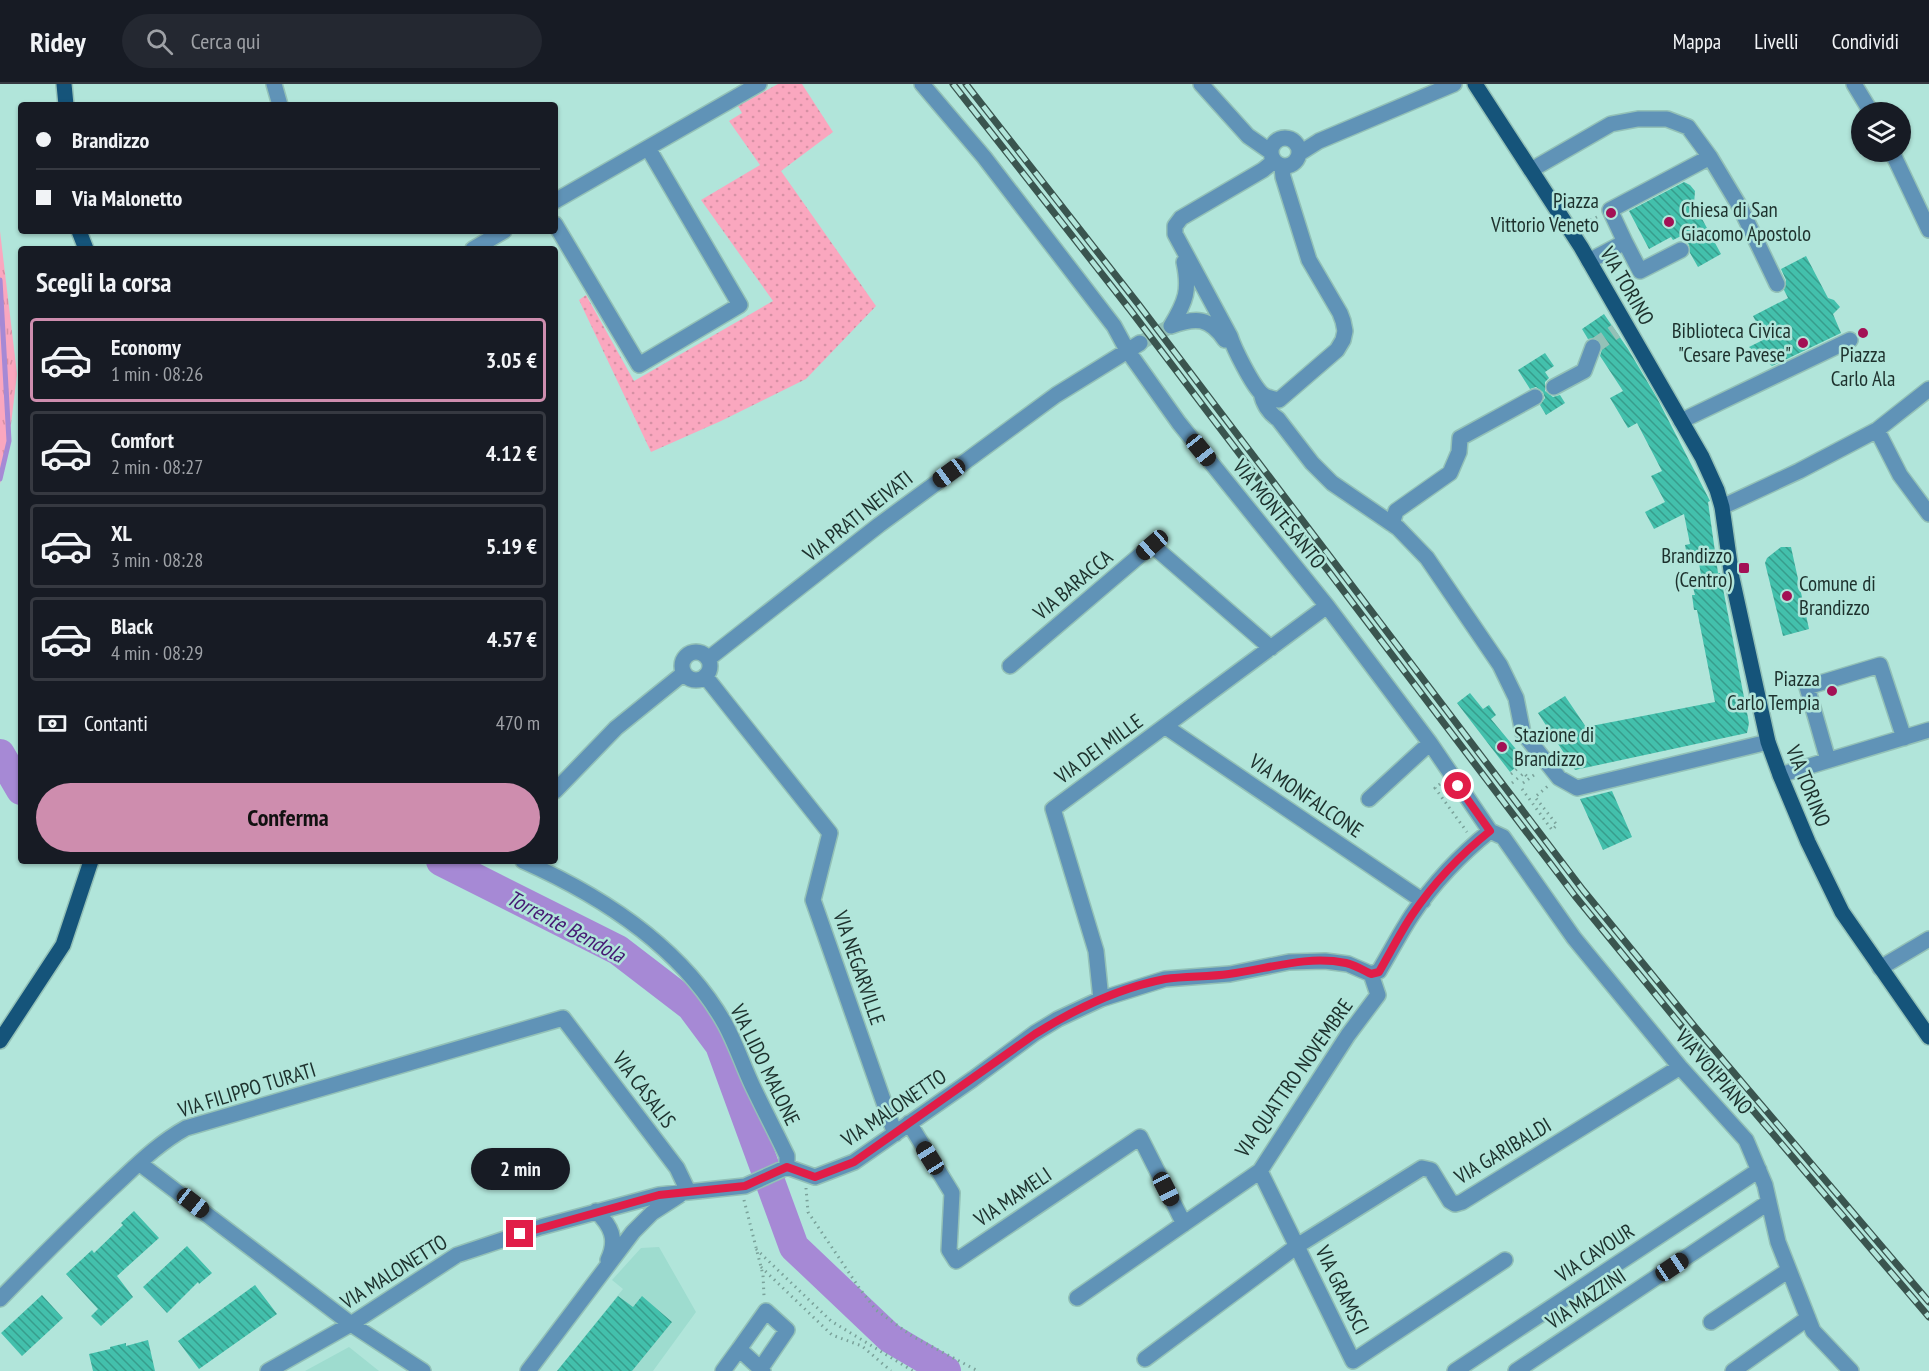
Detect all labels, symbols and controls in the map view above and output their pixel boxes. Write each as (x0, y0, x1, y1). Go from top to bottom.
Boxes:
search box (122, 14, 542, 68)
text: Ridey (30, 23, 86, 60)
icon: search (143, 25, 176, 58)
text: Cerca qui (191, 27, 260, 55)
text: Mappa (1673, 28, 1721, 55)
text: Livelli (1754, 28, 1799, 55)
text: Condividi (1832, 28, 1899, 55)
map controls (1851, 102, 1911, 162)
button: layers (1851, 102, 1911, 162)
text: Brandizzo (72, 126, 149, 154)
text: Via Malonetto (72, 184, 182, 212)
place label: Piazza Vittorio Veneto (1490, 187, 1599, 238)
place label: Chiesa di San Giacomo Apostolo (1681, 196, 1811, 247)
marker: Piazza Vittorio Veneto (1604, 206, 1618, 220)
marker: Chiesa di San Giacomo Apostolo (1662, 215, 1676, 229)
street label: VIA TORINO (1594, 241, 1661, 330)
text: Scegli la corsa (36, 265, 172, 299)
place label: Biblioteca Civica "Cesare Pavese" (1672, 317, 1791, 368)
marker: Piazza Carlo Ala (1856, 326, 1870, 340)
icon: car (39, 333, 93, 387)
text: Economy (111, 333, 181, 361)
marker: Biblioteca Civica "Cesare Pavese" (1796, 336, 1810, 350)
place label: Piazza Carlo Ala (1831, 341, 1895, 392)
text: 3.05 € (486, 346, 537, 374)
text: 1 min · 08:26 (111, 361, 203, 387)
icon: car (39, 426, 93, 480)
text: Comfort (111, 426, 174, 454)
car (1183, 430, 1219, 470)
text: 4.12 € (486, 439, 537, 467)
street label: VIA MONTESANTO (1226, 453, 1332, 574)
text: 2 min · 08:27 (111, 454, 203, 480)
car (929, 455, 969, 491)
street label: VIA PRATI NEIVATI (797, 464, 918, 568)
icon: car (39, 519, 93, 573)
text: XL (111, 519, 132, 547)
car (1133, 526, 1171, 564)
text: 5.19 € (486, 532, 537, 560)
place label: Brandizzo (Centro) (1661, 542, 1732, 593)
street label: VIA BARACCA (1027, 544, 1118, 626)
text: 3 min · 08:28 (111, 547, 203, 573)
marker: Brandizzo (Centro) (1737, 561, 1751, 575)
place label: Comune di Brandizzo (1799, 570, 1876, 621)
marker: Comune di Brandizzo (1780, 589, 1794, 603)
icon: car (39, 612, 93, 666)
text: Black (111, 612, 153, 640)
text: 4.57 € (487, 625, 537, 653)
text: 4 min · 08:29 (111, 640, 203, 666)
place label: Piazza Carlo Tempia (1727, 665, 1820, 716)
marker: Piazza Carlo Tempia (1825, 684, 1839, 698)
icon: cash (36, 707, 69, 740)
street label: VIA DEI MILLE (1049, 708, 1148, 790)
text: Contanti (84, 709, 148, 737)
text: 470 m (496, 710, 540, 736)
place label: Stazione di Brandizzo (1514, 721, 1594, 772)
marker: Stazione di Brandizzo (1495, 740, 1509, 754)
street label: VIA TORINO (1780, 740, 1837, 831)
street label: VIA MONFALCONE (1243, 747, 1368, 844)
route start (1444, 772, 1471, 799)
button: Conferma (36, 783, 540, 852)
water label: Torrente Bendola (502, 883, 631, 969)
street label: VIA NEGARVILLE (827, 906, 892, 1029)
street label: VIA QUATTRO NOVEMBRE (1228, 993, 1358, 1163)
street label: VIA LIDO MALONE (724, 999, 806, 1130)
street label: VIA VOLPIANO (1669, 1023, 1759, 1120)
street label: VIA CASALIS (606, 1045, 682, 1133)
street label: VIA FILIPPO TURATI (174, 1056, 319, 1124)
street label: VIA MALONETTO (835, 1063, 951, 1153)
street label: VIA GARIBALDI (1449, 1111, 1556, 1190)
car (913, 1138, 947, 1178)
callout: 2 min (470, 1147, 570, 1189)
text: 2 min (500, 1156, 541, 1182)
street label: VIA MAMELI (968, 1161, 1057, 1233)
car (1150, 1169, 1182, 1209)
car (173, 1185, 213, 1221)
street label: VIA CAVOUR (1550, 1217, 1639, 1288)
route end (506, 1220, 533, 1247)
street label: VIA MALONETTO (334, 1228, 452, 1316)
street label: VIA GRAMSCI (1309, 1240, 1375, 1338)
car (1652, 1249, 1692, 1285)
street label: VIA MAZZINI (1540, 1262, 1631, 1336)

